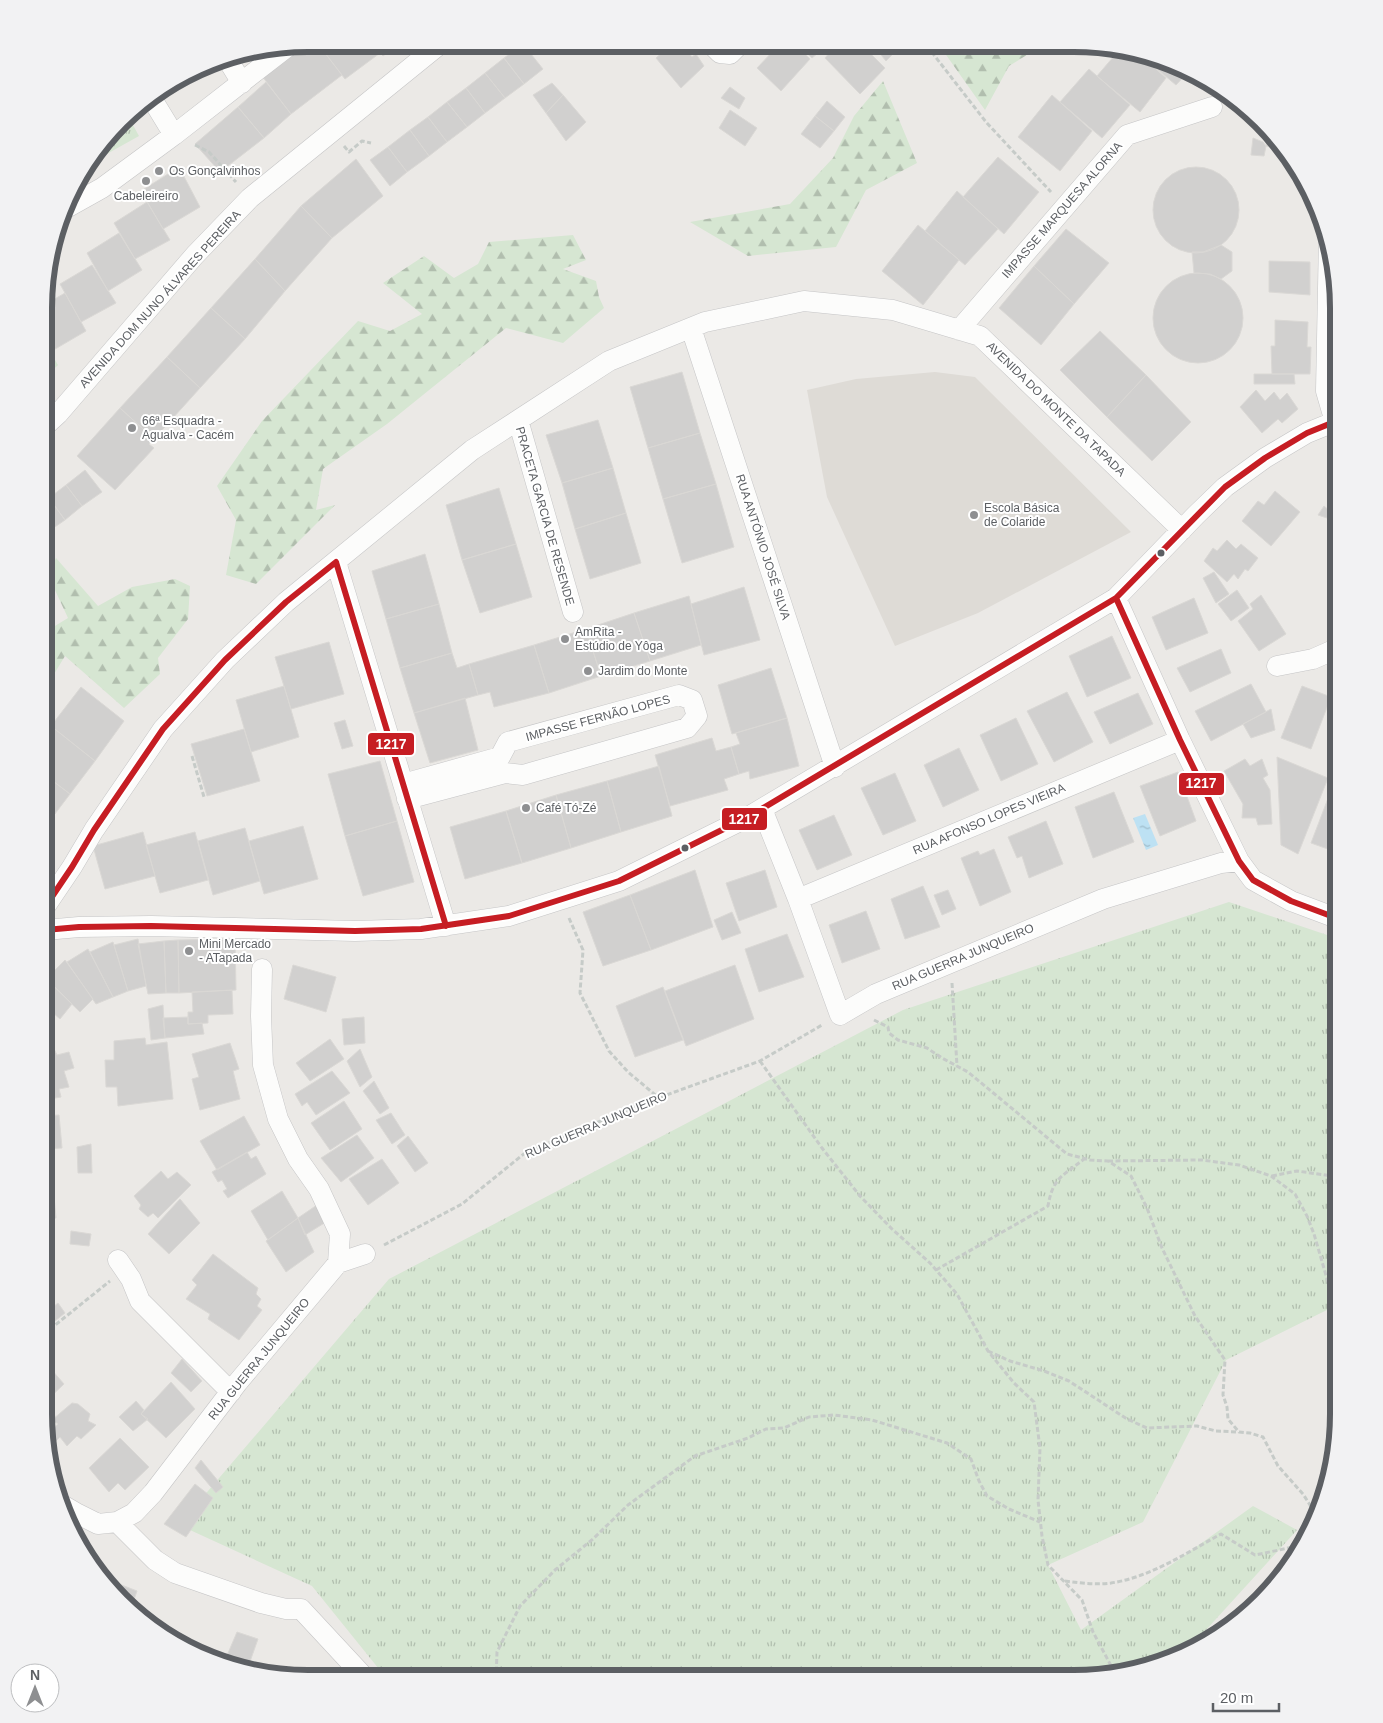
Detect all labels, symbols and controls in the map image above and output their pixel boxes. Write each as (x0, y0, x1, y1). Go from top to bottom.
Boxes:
street label: IMPASSE MARQUESA ALORNA (999, 139, 1125, 281)
place label: Os Gonçalvinhos (169, 164, 260, 178)
marker: Os Gonçalvinhos (153, 165, 165, 177)
marker: Cabeleireiro (140, 175, 152, 187)
place label: Cabeleireiro (114, 189, 179, 203)
street label: AVENIDA DOM NUNO ÁLVARES PEREIRA (76, 207, 244, 391)
street label: AVENIDA DO MONTE DA TAPADA (984, 339, 1128, 479)
place label: 66ª Esquadra - Agualva - Cacém (142, 414, 234, 442)
marker: 66ª Esquadra - Agualva - Cacém (126, 422, 138, 434)
street label: PRACETA GARCIA DE RESENDE (513, 425, 577, 607)
street label: RUA ANTÓNIO JOSÉ SILVA (733, 472, 794, 622)
place label: Escola Básica de Colaride (984, 501, 1060, 529)
marker: Escola Básica de Colaride (968, 509, 980, 521)
unlabelled marker (1156, 548, 1166, 558)
place label: AmRita - Estúdio de Yôga (575, 625, 663, 653)
marker: AmRita - Estúdio de Yôga (559, 633, 571, 645)
place label: Jardim do Monte (598, 664, 688, 678)
marker: Jardim do Monte (582, 665, 594, 677)
street label: IMPASSE FERNÃO LOPES (524, 692, 672, 744)
line badge: 1217 (367, 732, 415, 756)
text: 1217 (375, 736, 407, 752)
line badge: 1217 (1178, 772, 1225, 796)
text: 1217 (1185, 775, 1217, 791)
street label: RUA AFONSO LOPES VIEIRA (911, 781, 1067, 857)
place label: Café Tó-Zé (536, 801, 597, 815)
marker: Café Tó-Zé (520, 802, 532, 814)
line badge: 1217 (721, 807, 768, 831)
text: 1217 (728, 811, 760, 827)
unlabelled marker (680, 843, 690, 853)
street label: RUA GUERRA JUNQUEIRO (890, 921, 1036, 993)
place label: Mini Mercado - ATapada (199, 937, 271, 965)
marker: Mini Mercado - ATapada (183, 945, 195, 957)
street label: RUA GUERRA JUNQUEIRO (523, 1089, 669, 1161)
street label: RUA GUERRA JUNQUEIRO (206, 1295, 312, 1423)
north arrow (10, 1663, 60, 1713)
text: N (30, 1667, 40, 1683)
scale bar (1213, 1680, 1279, 1712)
text: 20 m (1220, 1689, 1253, 1706)

